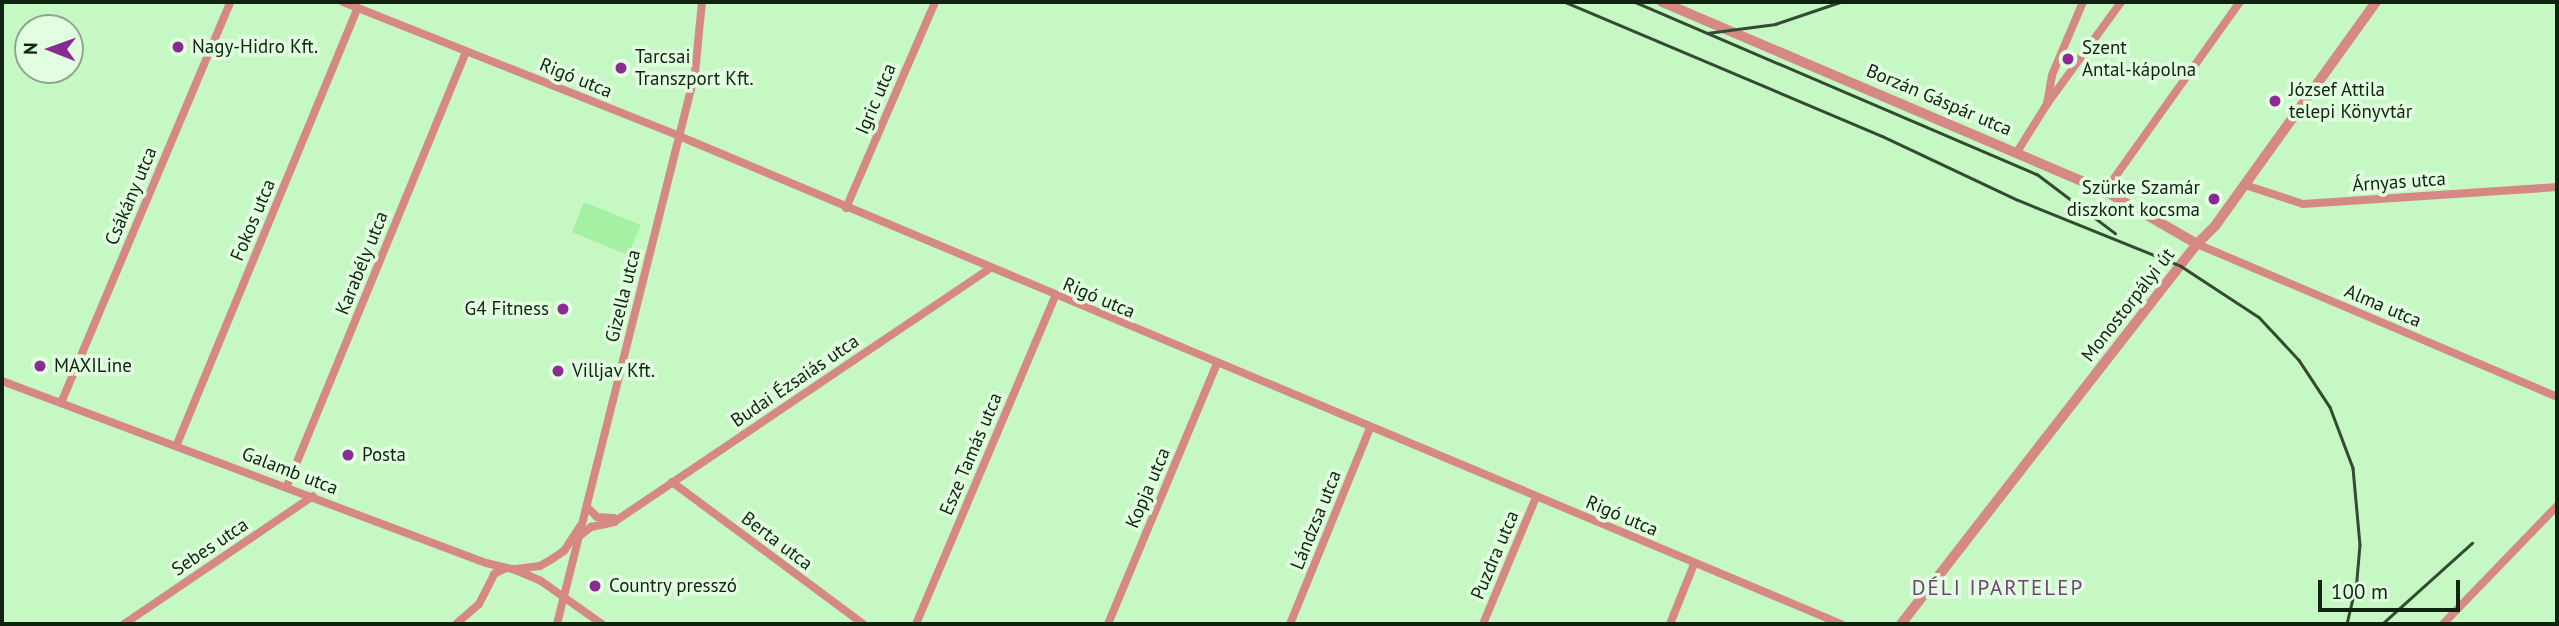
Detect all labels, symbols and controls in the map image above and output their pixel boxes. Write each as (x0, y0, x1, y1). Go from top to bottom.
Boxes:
north arrow (14, 14, 84, 84)
place label: Nagy-Hidro Kft. (192, 36, 318, 58)
place label: Szent Antal-kápolna (2082, 37, 2196, 81)
marker: Nagy-Hidro Kft. (170, 39, 186, 55)
text: N (18, 42, 42, 55)
place label: Tarcsai Transzport Kft. (635, 46, 753, 90)
marker: Szent Antal-kápolna (2060, 51, 2076, 67)
street label: Rigó utca (536, 53, 616, 103)
street label: Borzán Gáspár utca (1863, 59, 2015, 141)
marker: Tarcsai Transzport Kft. (613, 60, 629, 76)
street label: Igric utca (851, 60, 901, 138)
place label: József Attila telepi Könyvtár (2289, 79, 2412, 123)
marker: József Attila telepi Könyvtár (2267, 93, 2283, 109)
street label: Csákány utca (100, 143, 162, 249)
street label: Árnyas utca (2351, 167, 2447, 197)
street label: Fokos utca (226, 176, 280, 264)
place label: Szürke Szamár diszkont kocsma (2067, 177, 2200, 221)
marker: Szürke Szamár diszkont kocsma (2206, 191, 2222, 207)
street label: Karabély utca (331, 208, 393, 318)
street label: Monostorpályi út (2077, 244, 2179, 366)
street label: Gizella utca (600, 247, 646, 345)
street label: Rigó utca (1059, 273, 1139, 323)
street label: Alma utca (2341, 280, 2425, 332)
place label: G4 Fitness (465, 298, 549, 320)
marker: G4 Fitness (555, 301, 571, 317)
street label: Budai Ézsaiás utca (727, 330, 863, 432)
place label: MAXILine (54, 355, 132, 377)
marker: MAXILine (32, 358, 48, 374)
place label: Villjav Kft. (572, 360, 656, 382)
marker: Villjav Kft. (550, 363, 566, 379)
street label: Esze Tamás utca (935, 389, 1007, 519)
street label: Galamb utca (239, 442, 341, 500)
place label: Posta (362, 444, 406, 466)
street label: Kopja utca (1121, 444, 1175, 532)
marker: Posta (340, 447, 356, 463)
street label: Lándzsa utca (1286, 467, 1346, 573)
street label: Rigó utca (1582, 491, 1662, 541)
street label: Berta utca (737, 507, 817, 575)
street label: Puzdra utca (1466, 507, 1524, 603)
street label: Sebes utca (167, 513, 253, 581)
scale bar (2321, 566, 2463, 610)
place label: Country presszó (609, 575, 738, 597)
district label: DÉLI IPARTELEP (1914, 575, 2082, 601)
marker: Country presszó (587, 578, 603, 594)
text: 100 m (2331, 578, 2388, 605)

